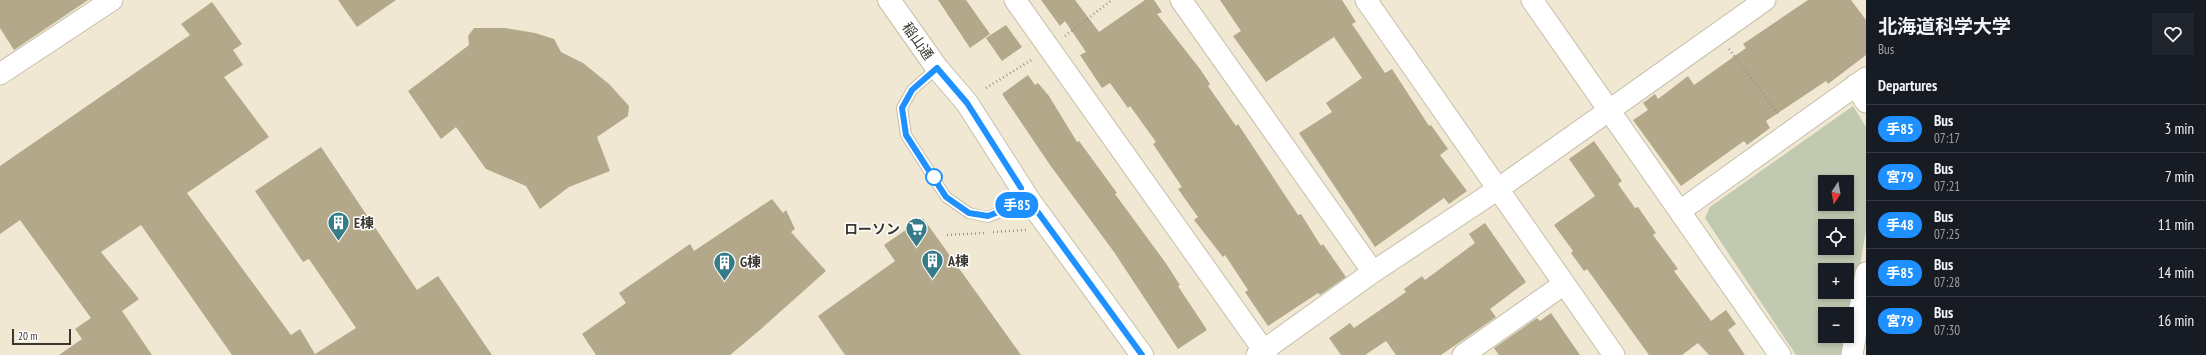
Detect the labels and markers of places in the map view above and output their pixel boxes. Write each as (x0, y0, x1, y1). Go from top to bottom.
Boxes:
unlabelled marker (925, 168, 943, 186)
building icon: E棟 (325, 210, 351, 243)
place label: E棟 (354, 214, 374, 232)
supermarket icon: ローソン (903, 216, 929, 249)
place label: ローソン (844, 220, 900, 238)
building icon: A棟 (919, 248, 945, 281)
building icon: G棟 (711, 249, 737, 282)
place label: A棟 (947, 252, 969, 270)
place label: G棟 (740, 253, 761, 271)

